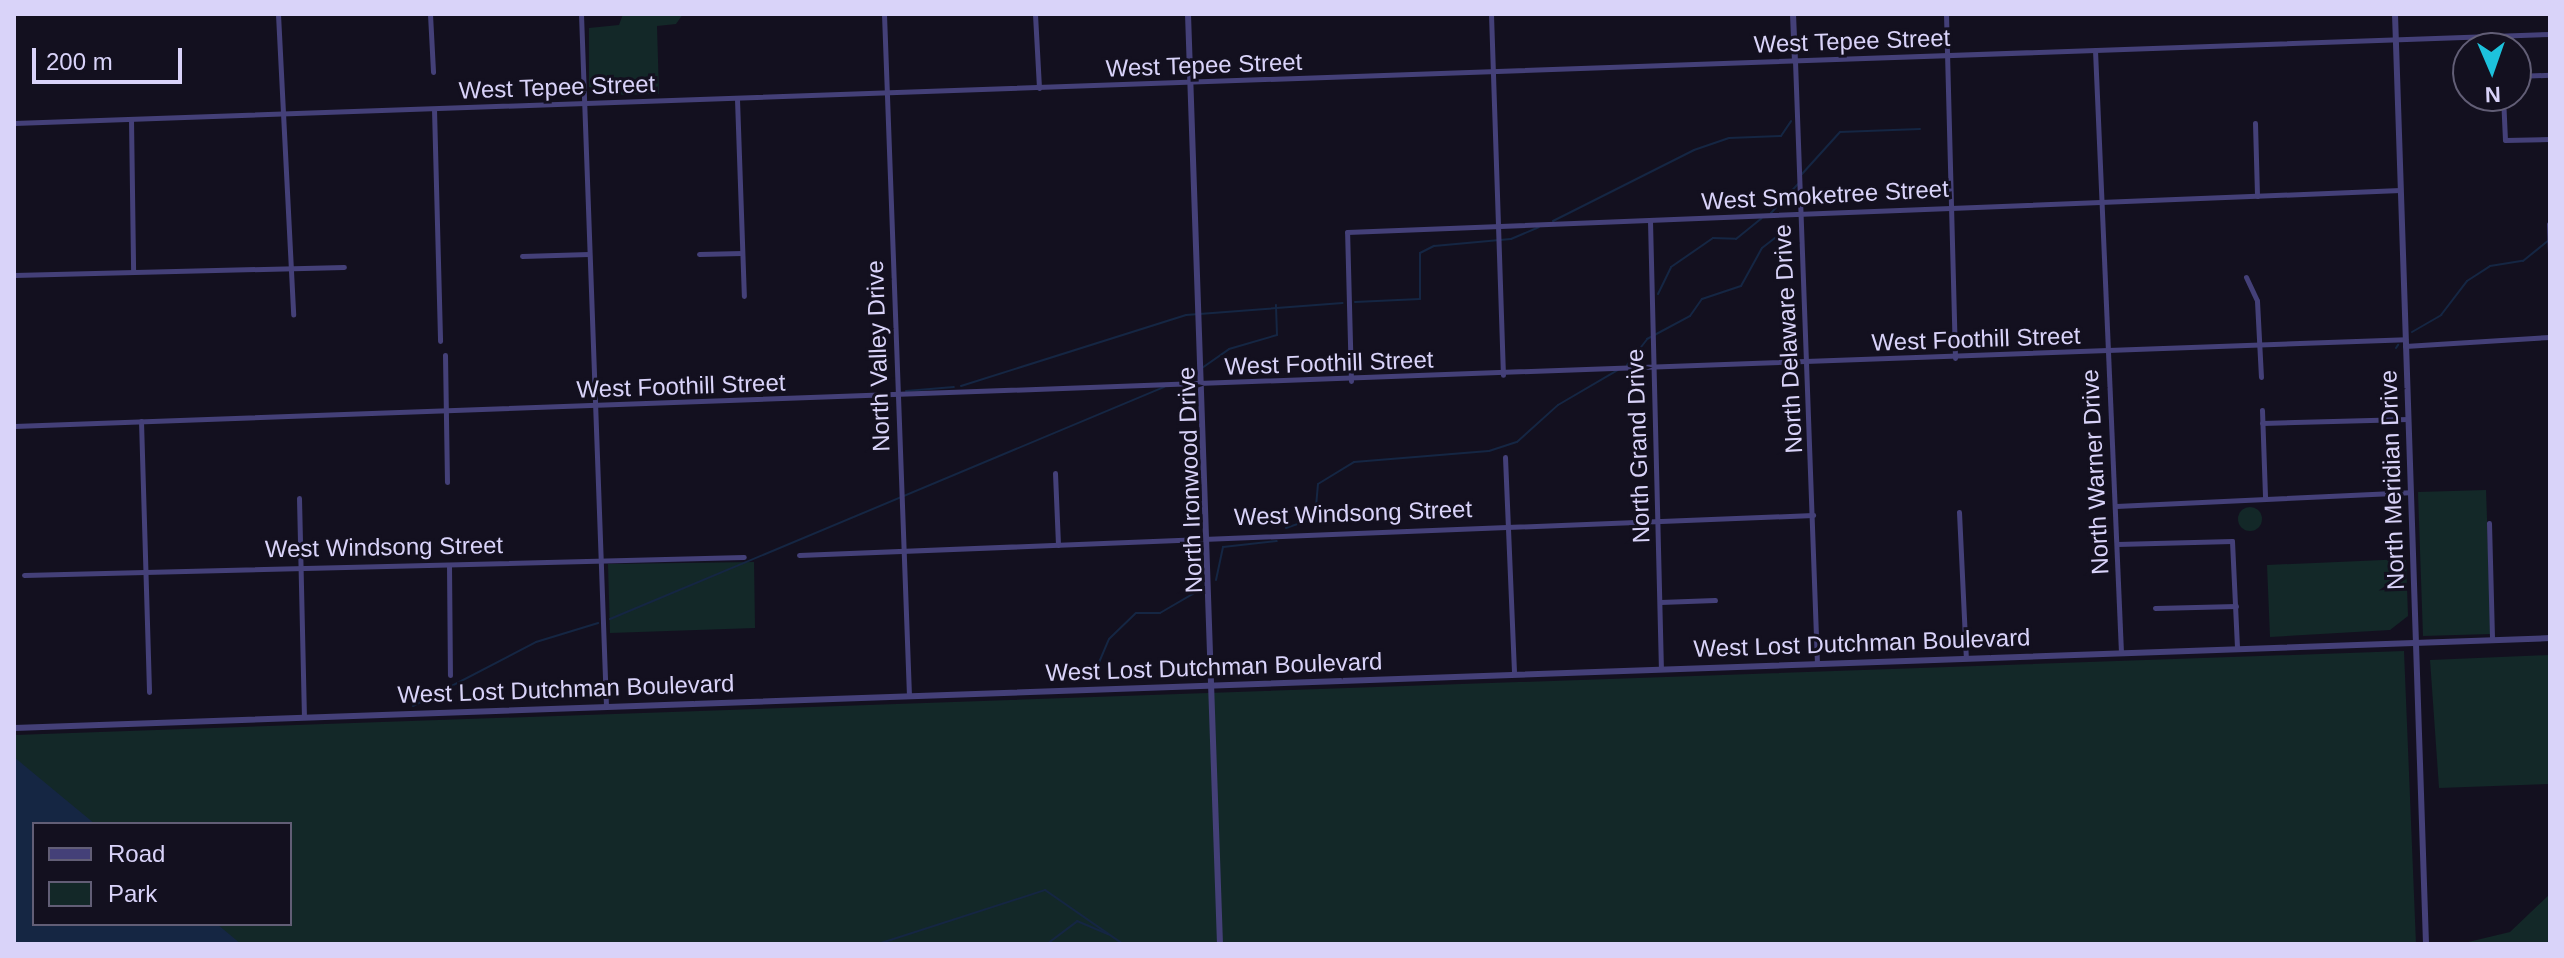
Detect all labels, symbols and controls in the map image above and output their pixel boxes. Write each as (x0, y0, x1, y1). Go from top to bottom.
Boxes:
street label: West Tepee Street (1753, 23, 1951, 59)
scale bar (36, 32, 186, 82)
north arrow (2452, 32, 2532, 112)
street label: West Tepee Street (1105, 47, 1303, 83)
text: 200 m (46, 48, 113, 75)
street label: West Tepee Street (458, 69, 656, 105)
text: N (2484, 82, 2501, 107)
street label: West Smoketree Street (1701, 174, 1949, 216)
street label: North Delaware Drive (1768, 224, 1808, 454)
street label: North Valley Drive (860, 260, 896, 452)
street label: West Foothill Street (1871, 321, 2081, 357)
street label: West Foothill Street (1224, 345, 1434, 381)
street label: North Grand Drive (1620, 348, 1656, 544)
street label: North Ironwood Drive (1172, 366, 1208, 594)
street label: West Foothill Street (576, 368, 786, 404)
street label: North Warner Drive (2075, 368, 2115, 576)
street label: North Meridian Drive (2374, 370, 2410, 590)
street label: West Windsong Street (1233, 494, 1473, 532)
street label: West Windsong Street (265, 531, 503, 563)
street label: West Lost Dutchman Boulevard (1693, 623, 2031, 663)
street label: West Lost Dutchman Boulevard (1045, 647, 1383, 687)
street label: West Lost Dutchman Boulevard (397, 669, 735, 709)
legend (32, 822, 292, 926)
text: Road (108, 840, 165, 867)
text: Park (108, 880, 157, 907)

